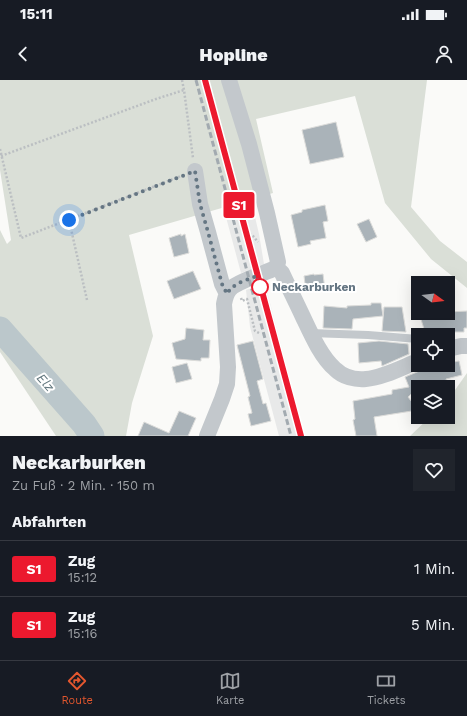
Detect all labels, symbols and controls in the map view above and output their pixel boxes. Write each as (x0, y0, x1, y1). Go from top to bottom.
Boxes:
text: 15:11 (20, 5, 53, 23)
icon: back (12, 43, 34, 65)
icon: person (433, 43, 455, 65)
text: Hopline (199, 44, 268, 65)
line badge: S1 (221, 192, 257, 218)
text: S1 (231, 197, 247, 213)
your location (59, 210, 79, 230)
north arrow (411, 276, 455, 320)
map controls (411, 276, 455, 424)
marker: Neckarburken (251, 278, 269, 296)
place label: Neckarburken (272, 280, 356, 294)
button: locate (411, 328, 455, 372)
water label: Elz (34, 370, 58, 395)
button: layers (411, 380, 455, 424)
button: heart (413, 449, 455, 491)
text: Neckarburken (12, 451, 146, 474)
text: Zu Fuß · 2 Min. · 150 m (12, 478, 155, 493)
text: Abfahrten (12, 513, 86, 531)
text: Zug (68, 552, 95, 570)
text: 1 Min. (414, 560, 455, 578)
text: S1 (26, 561, 42, 577)
text: 15:12 (68, 570, 97, 585)
text: Zug (68, 608, 95, 626)
text: 5 Min. (411, 616, 455, 634)
text: S1 (26, 617, 42, 633)
text: 15:16 (68, 626, 97, 641)
tab: Route (61, 670, 93, 707)
tab: Karte (216, 670, 244, 707)
tab: Tickets (367, 670, 406, 707)

